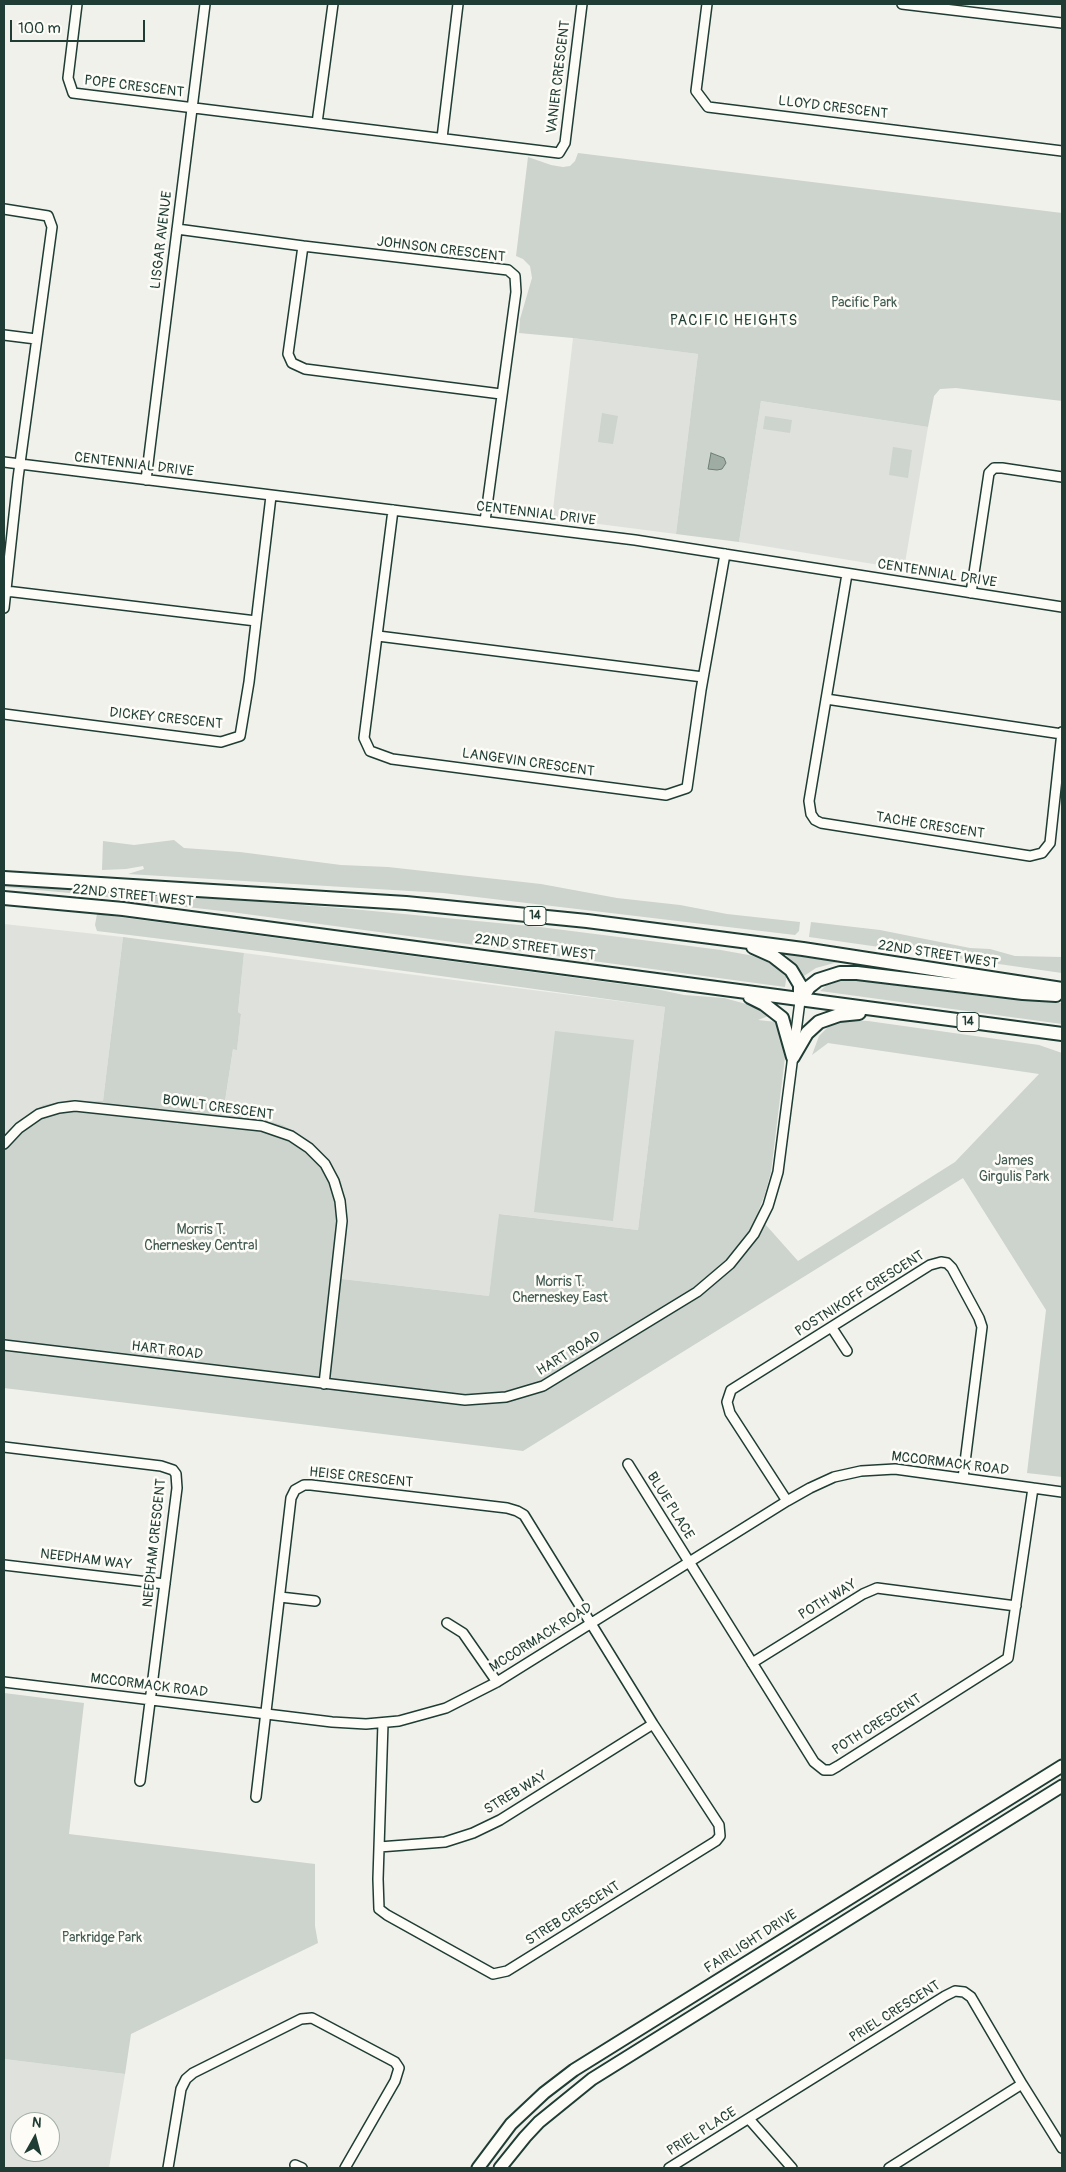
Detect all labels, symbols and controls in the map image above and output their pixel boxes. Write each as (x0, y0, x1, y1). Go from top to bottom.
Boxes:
scale bar (12, 10, 148, 42)
text: 100 m (18, 19, 61, 38)
street label: VANIER CRESCENT (544, 19, 574, 135)
street label: POPE CRESCENT (83, 73, 185, 101)
street label: LLOYD CRESCENT (777, 93, 889, 123)
street label: LISGAR AVENUE (148, 190, 176, 290)
street label: JOHNSON CRESCENT (376, 234, 506, 266)
park label: Pacific Park (831, 295, 897, 311)
district label: PACIFIC HEIGHTS (668, 312, 800, 330)
street label: CENTENNIAL DRIVE (73, 449, 195, 481)
street label: CENTENNIAL DRIVE (475, 498, 597, 530)
street label: CENTENNIAL DRIVE (876, 556, 998, 592)
street label: DICKEY CRESCENT (108, 705, 224, 733)
street label: LANGEVIN CRESCENT (461, 745, 595, 781)
street label: TACHE CRESCENT (874, 809, 986, 843)
street label: 22ND STREET WEST (72, 881, 194, 911)
road number: 14 (524, 906, 546, 926)
street label: 22ND STREET WEST (474, 931, 596, 965)
street label: 22ND STREET WEST (877, 937, 999, 973)
road number: 14 (957, 1012, 979, 1032)
street label: BOWLT CRESCENT (161, 1092, 275, 1124)
park label: James Girgulis Park (979, 1153, 1049, 1186)
park label: Morris T. Cherneskey Central (144, 1222, 258, 1254)
street label: POSTNIKOFF CRESCENT (792, 1247, 928, 1341)
park label: Morris T. Cherneskey East (512, 1274, 608, 1306)
street label: HART ROAD (534, 1328, 604, 1380)
street label: HART ROAD (130, 1338, 204, 1364)
street label: MCCORMACK ROAD (890, 1448, 1010, 1480)
street label: HEISE CRESCENT (308, 1464, 414, 1492)
street label: BLUE PLACE (643, 1469, 697, 1543)
street label: NEEDHAM CRESCENT (140, 1478, 170, 1608)
street label: NEEDHAM WAY (39, 1546, 133, 1574)
street label: POTH WAY (796, 1576, 860, 1624)
street label: MCCORMACK ROAD (487, 1600, 595, 1676)
street label: MCCORMACK ROAD (89, 1670, 209, 1702)
street label: POTH CRESCENT (829, 1691, 925, 1759)
street label: STREB WAY (481, 1768, 551, 1818)
street label: STREB CRESCENT (523, 1878, 623, 1950)
street label: FAIRLIGHT DRIVE (701, 1907, 801, 1977)
park label: Parkridge Park (62, 1930, 142, 1946)
street label: PRIEL CRESCENT (847, 1977, 943, 2047)
street label: PRIEL PLACE (664, 2104, 740, 2160)
north arrow (10, 2112, 60, 2162)
text: N (31, 2114, 43, 2132)

